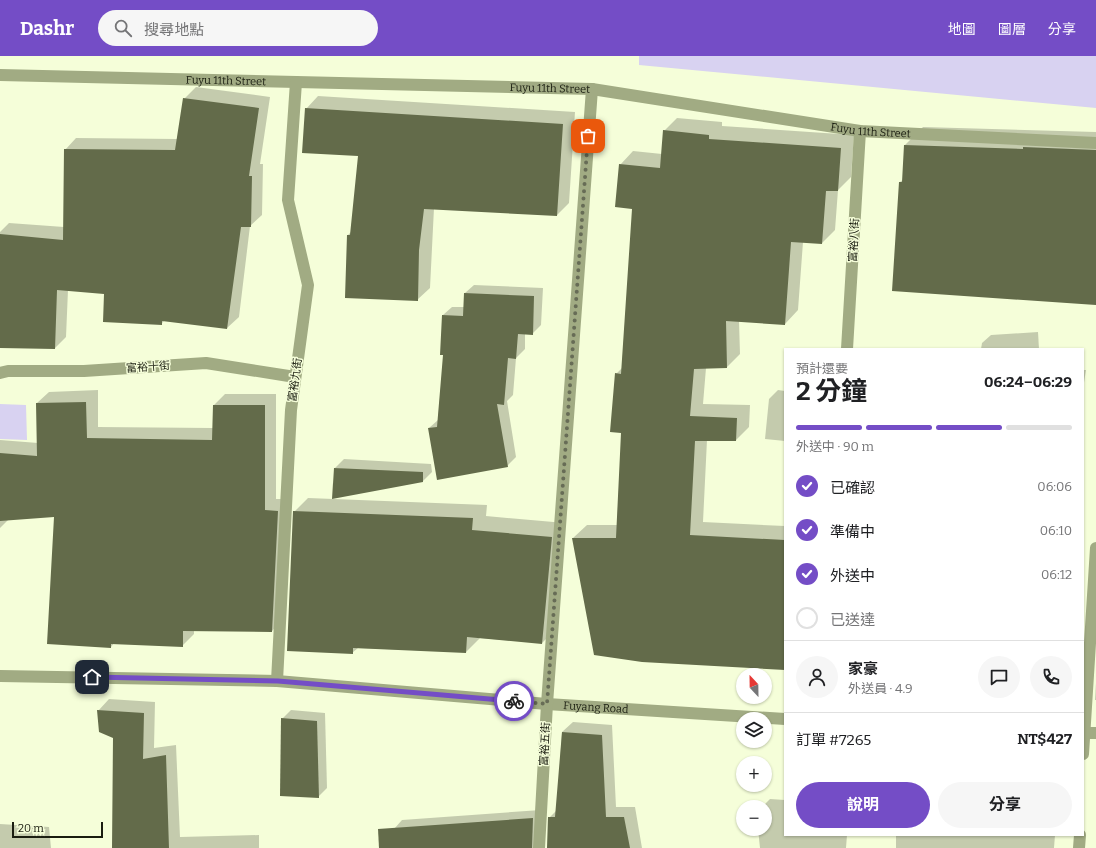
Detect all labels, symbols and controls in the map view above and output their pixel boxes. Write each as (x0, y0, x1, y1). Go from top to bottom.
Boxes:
search box (98, 10, 378, 46)
text: Dashr (20, 17, 74, 40)
icon: search (112, 17, 134, 39)
text: 搜尋地點 (144, 21, 204, 39)
text: 地圖 (948, 21, 976, 38)
text: 圖層 (998, 21, 1026, 38)
text: 分享 (1048, 21, 1076, 38)
street label: Fuyu 11th Street (186, 73, 266, 88)
street label: Fuyu 11th Street (509, 81, 590, 95)
pin (571, 119, 605, 153)
street label: Fuyu 11th Street (830, 120, 911, 140)
icon: bag (577, 125, 599, 147)
street label: 富裕八街 (846, 218, 862, 262)
street label: 富裕九街 (286, 357, 304, 403)
street label: 富裕十街 (126, 359, 170, 375)
text: 預計還要 (796, 361, 848, 376)
text: 06:24–06:29 (984, 373, 1072, 391)
text: 2 分鐘 (796, 376, 867, 407)
text: 外送中 · 90 m (796, 439, 874, 454)
icon: check (796, 475, 818, 497)
text: 已確認 (830, 479, 875, 497)
text: 06:06 (1037, 479, 1072, 494)
icon: check (796, 519, 818, 541)
text: 準備中 (830, 523, 875, 541)
text: 06:10 (1040, 523, 1072, 538)
icon: check (796, 563, 818, 585)
text: 外送中 (830, 567, 875, 585)
text: 06:12 (1041, 567, 1072, 582)
text: 已送達 (830, 611, 875, 629)
button: person (796, 656, 838, 698)
button: chat (978, 656, 1020, 698)
button: phone (1030, 656, 1072, 698)
pin (75, 660, 109, 694)
text: 家豪 (848, 660, 878, 678)
icon: home (81, 666, 103, 688)
north arrow (736, 668, 772, 704)
map controls (736, 668, 772, 836)
courier (494, 681, 534, 721)
text: 外送員 · 4.9 (848, 681, 913, 696)
icon: bike (503, 690, 525, 712)
street label: Fuyang Road (563, 699, 629, 716)
button: layers (736, 712, 772, 748)
street label: 富裕五街 (537, 722, 553, 766)
text: NT$427 (1017, 730, 1072, 748)
text: 訂單 #7265 (796, 731, 871, 749)
button: + (736, 756, 772, 792)
button: 說明 (796, 782, 930, 828)
button: 分享 (938, 782, 1072, 828)
button: − (736, 800, 772, 836)
scale bar (12, 820, 103, 839)
text: 20 m (18, 822, 44, 835)

